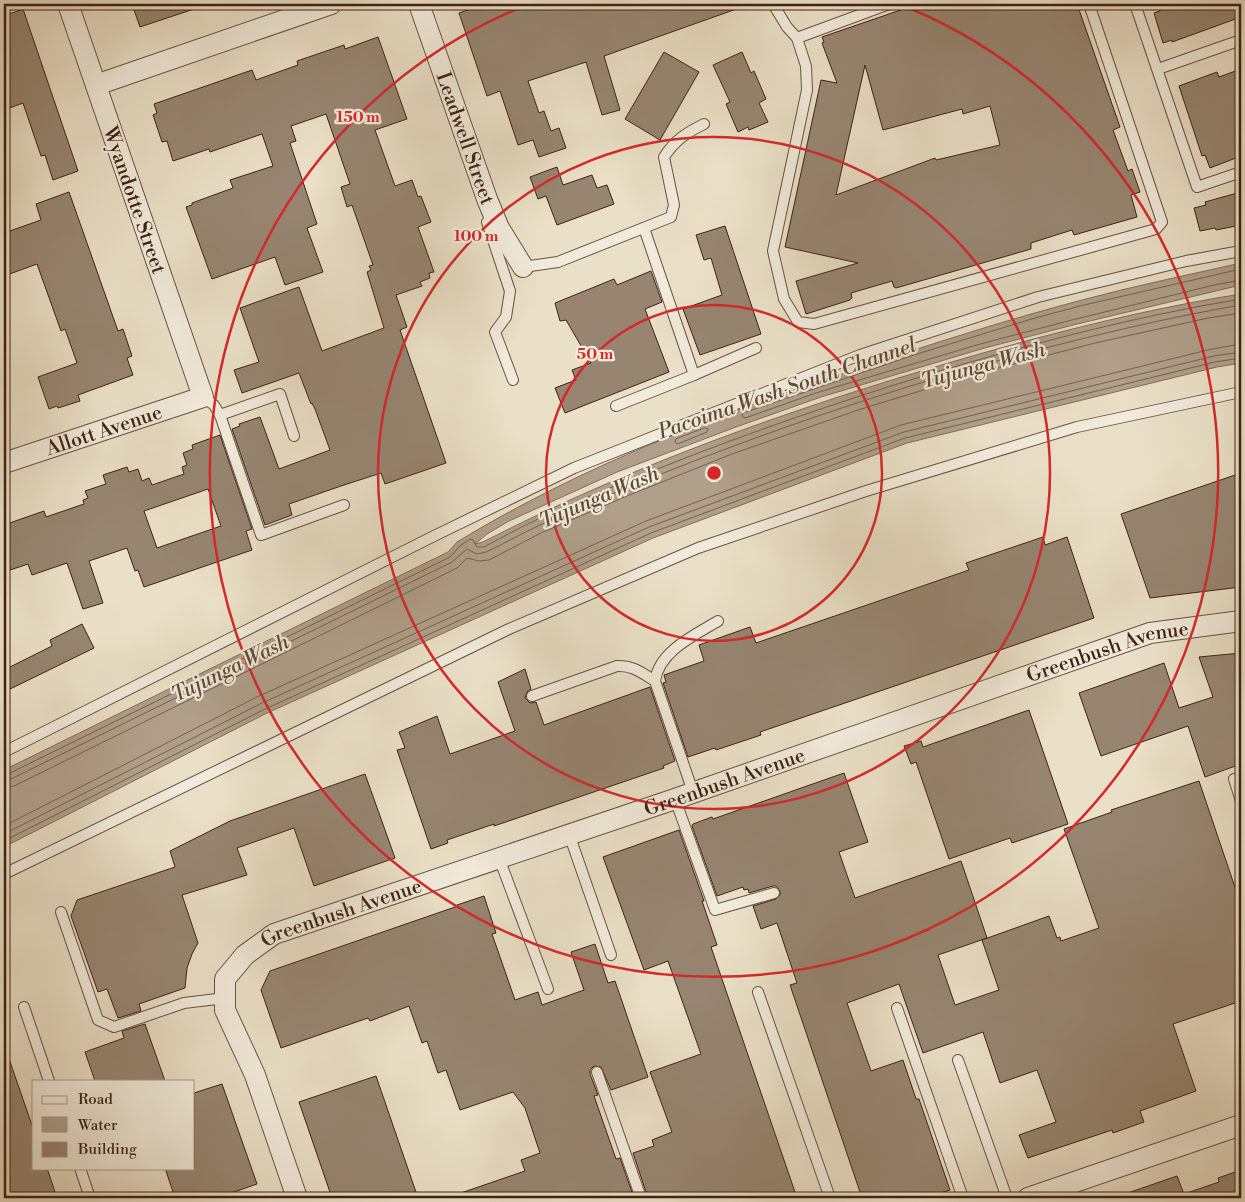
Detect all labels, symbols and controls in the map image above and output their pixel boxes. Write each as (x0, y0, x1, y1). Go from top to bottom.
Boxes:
street label: Leadwell Street (430, 69, 499, 209)
text: 150 m (336, 108, 380, 127)
street label: Wyandotte Street (96, 122, 171, 278)
text: 100 m (454, 227, 499, 246)
water label: Pacoima Wash South Channel (654, 332, 920, 446)
water label: Tujunga Wash (918, 337, 1049, 395)
text: 50 m (577, 345, 613, 364)
street label: Allott Avenue (42, 400, 165, 463)
water label: Tujunga Wash (536, 461, 664, 535)
centre of rings (705, 464, 723, 482)
street label: Greenbush Avenue (1023, 617, 1190, 689)
water label: Tujunga Wash (167, 629, 294, 709)
street label: Greenbush Avenue (641, 743, 809, 823)
street label: Greenbush Avenue (256, 874, 425, 954)
legend (32, 1080, 195, 1170)
text: Road (78, 1090, 113, 1109)
text: Water (77, 1116, 118, 1135)
text: Building (77, 1140, 137, 1159)

